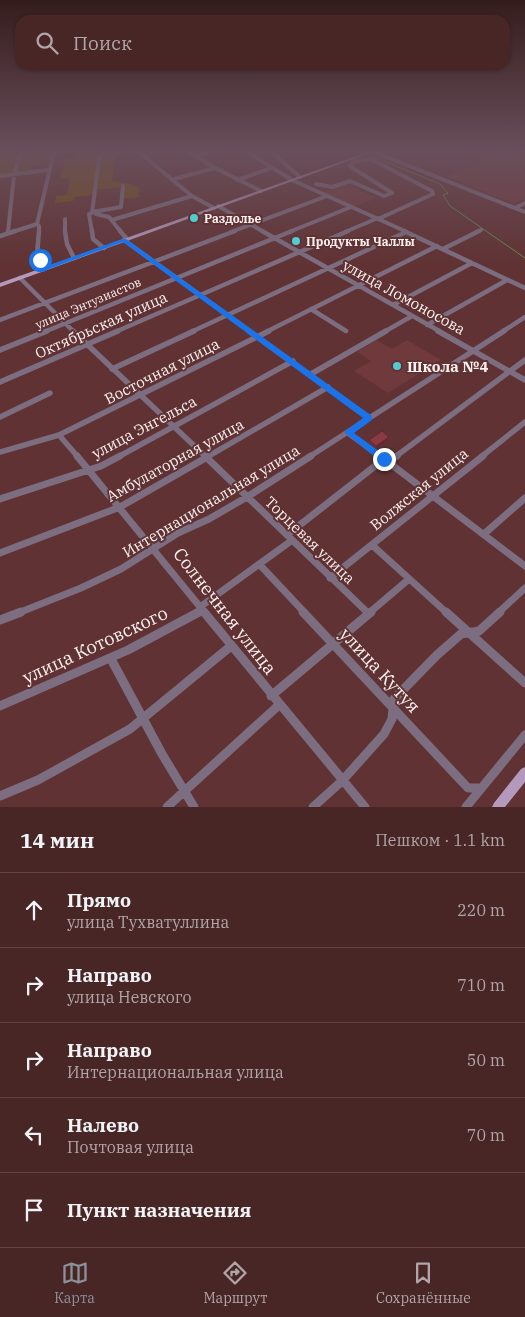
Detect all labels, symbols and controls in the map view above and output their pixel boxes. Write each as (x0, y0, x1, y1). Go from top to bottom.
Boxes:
search box (15, 15, 510, 70)
icon: search (33, 29, 61, 57)
text: Поиск (73, 31, 132, 55)
place label: Раздолье (204, 211, 262, 226)
marker: Раздолье (188, 212, 200, 224)
place label: Продукты Чаллы (306, 234, 415, 249)
marker: Продукты Чаллы (290, 235, 302, 247)
route start (29, 249, 52, 272)
street label: улица Ломоносова (339, 255, 469, 339)
street label: улица Энтузиастов (33, 274, 143, 332)
street label: Октябрьская улица (32, 287, 170, 363)
street label: Восточная улица (101, 334, 223, 408)
place label: Школа №4 (407, 357, 488, 376)
marker: Школа №4 (391, 360, 403, 372)
street label: улица Энгельса (88, 391, 200, 463)
street label: Амбулаторная улица (103, 414, 247, 506)
street label: Интернациональная улица (119, 441, 303, 561)
street label: Волжская улица (366, 444, 472, 534)
route end (373, 448, 396, 471)
street label: Торцевая улица (261, 492, 359, 588)
street label: Солнечная улица (168, 543, 282, 679)
street label: улица Котовского (19, 601, 171, 689)
street label: улица Кутуя (335, 623, 425, 717)
text: 14 мин (20, 826, 94, 854)
text: Пешком · 1.1 km (375, 830, 505, 850)
text: Прямо (67, 888, 131, 912)
icon: ahead (20, 896, 48, 924)
text: 220 m (457, 900, 505, 920)
text: улица Тухватуллина (67, 912, 229, 932)
text: Направо (67, 963, 152, 987)
icon: right (20, 971, 48, 999)
text: 710 m (457, 975, 505, 995)
text: улица Невского (67, 987, 192, 1007)
text: Направо (67, 1038, 152, 1062)
icon: right (20, 1046, 48, 1074)
text: 50 m (467, 1050, 505, 1070)
text: Интернациональная улица (67, 1062, 284, 1082)
text: Налево (67, 1113, 139, 1137)
icon: left (20, 1121, 48, 1149)
text: 70 m (467, 1125, 505, 1145)
text: Почтовая улица (67, 1137, 194, 1157)
icon: arrive (20, 1196, 48, 1224)
text: Пункт назначения (67, 1198, 251, 1222)
tab: Карта (54, 1259, 95, 1307)
tab: Маршрут (203, 1259, 267, 1307)
tab: Сохранённые (376, 1259, 471, 1307)

